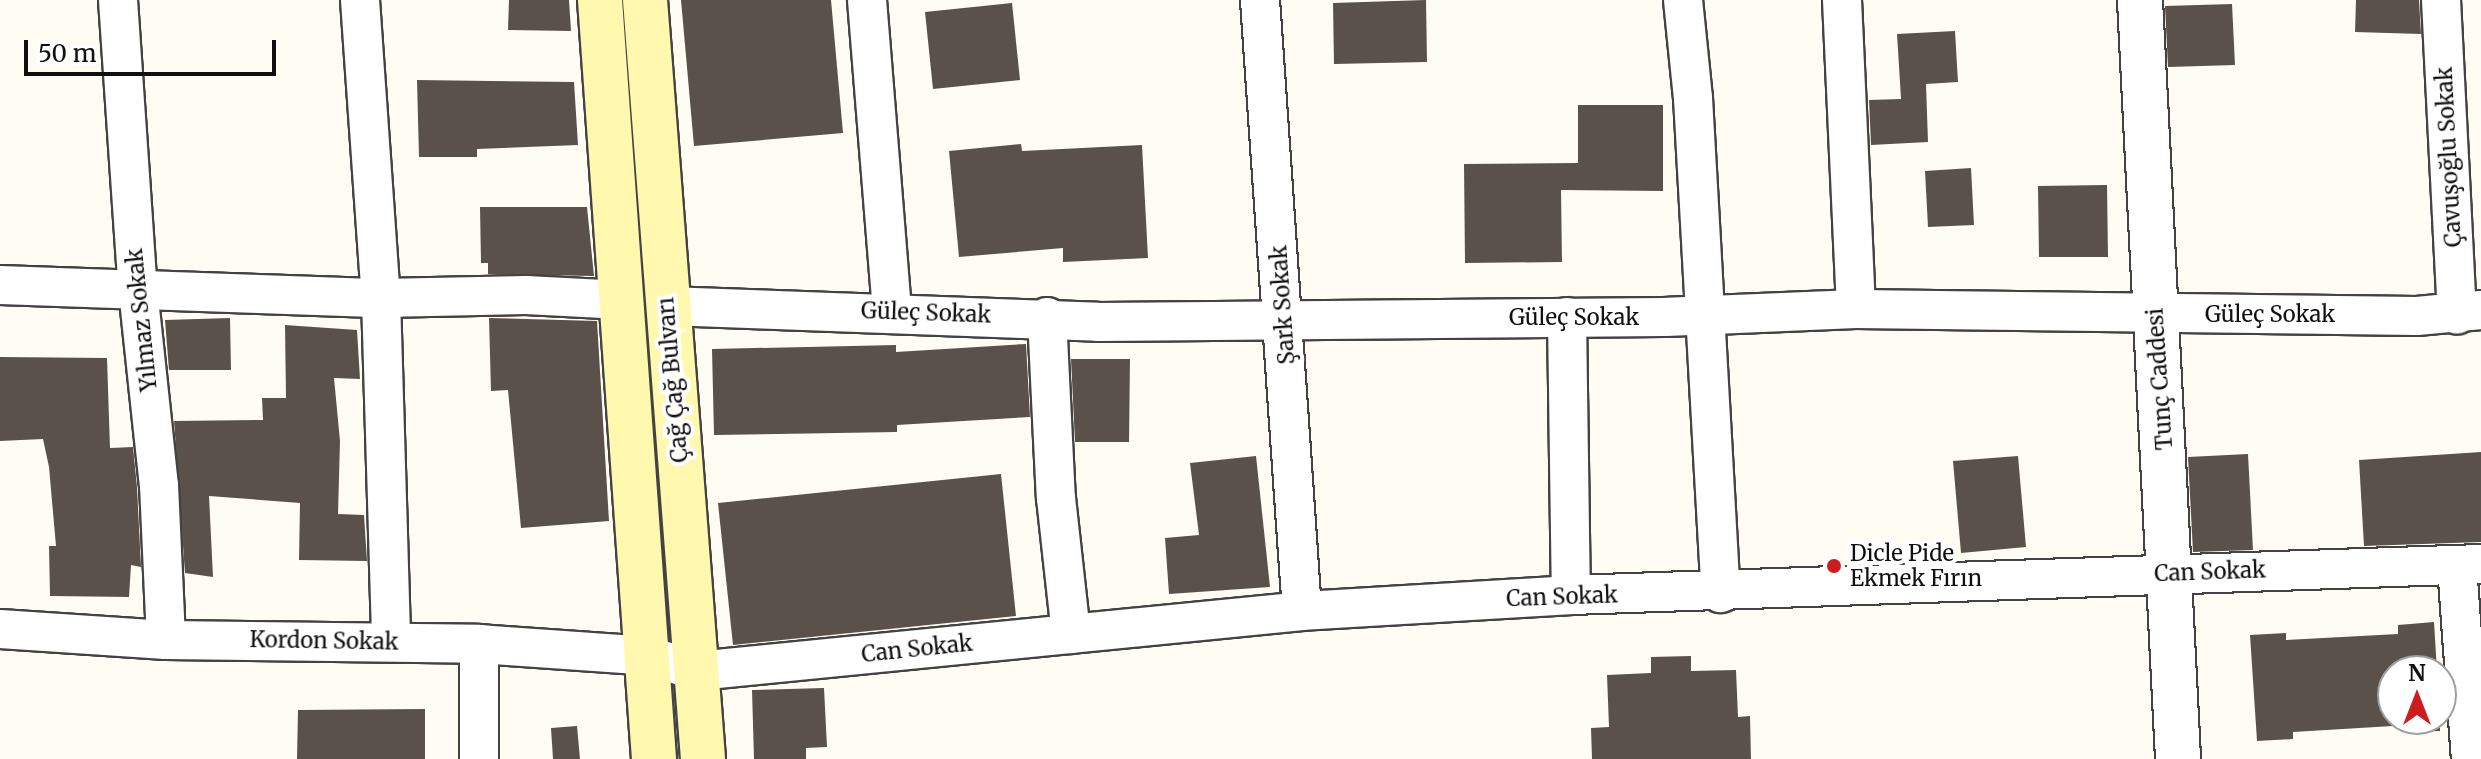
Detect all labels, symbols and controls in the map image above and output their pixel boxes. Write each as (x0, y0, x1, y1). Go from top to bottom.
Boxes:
scale bar (28, 24, 280, 74)
text: 50 m (38, 38, 97, 69)
street label: Çavuşoğlu Sokak (2431, 66, 2467, 248)
street label: Şark Sokak (1266, 245, 1300, 365)
street label: Yılmaz Sokak (121, 247, 163, 393)
street label: Çağ Çağ Bulvarı (653, 296, 693, 464)
street label: Güleç Sokak (860, 298, 992, 328)
street label: Güleç Sokak (2205, 302, 2335, 328)
street label: Güleç Sokak (1509, 305, 1639, 331)
street label: Tunç Caddesi (2142, 307, 2178, 451)
place label: Dicle Pide Ekmek Fırın (1850, 540, 1982, 592)
marker: Dicle Pide Ekmek Fırın (1825, 557, 1843, 575)
street label: Can Sokak (2154, 557, 2266, 587)
street label: Can Sokak (1506, 582, 1618, 612)
street label: Kordon Sokak (249, 627, 399, 655)
street label: Can Sokak (860, 630, 974, 668)
north arrow (2377, 655, 2457, 735)
text: N (2408, 659, 2426, 687)

